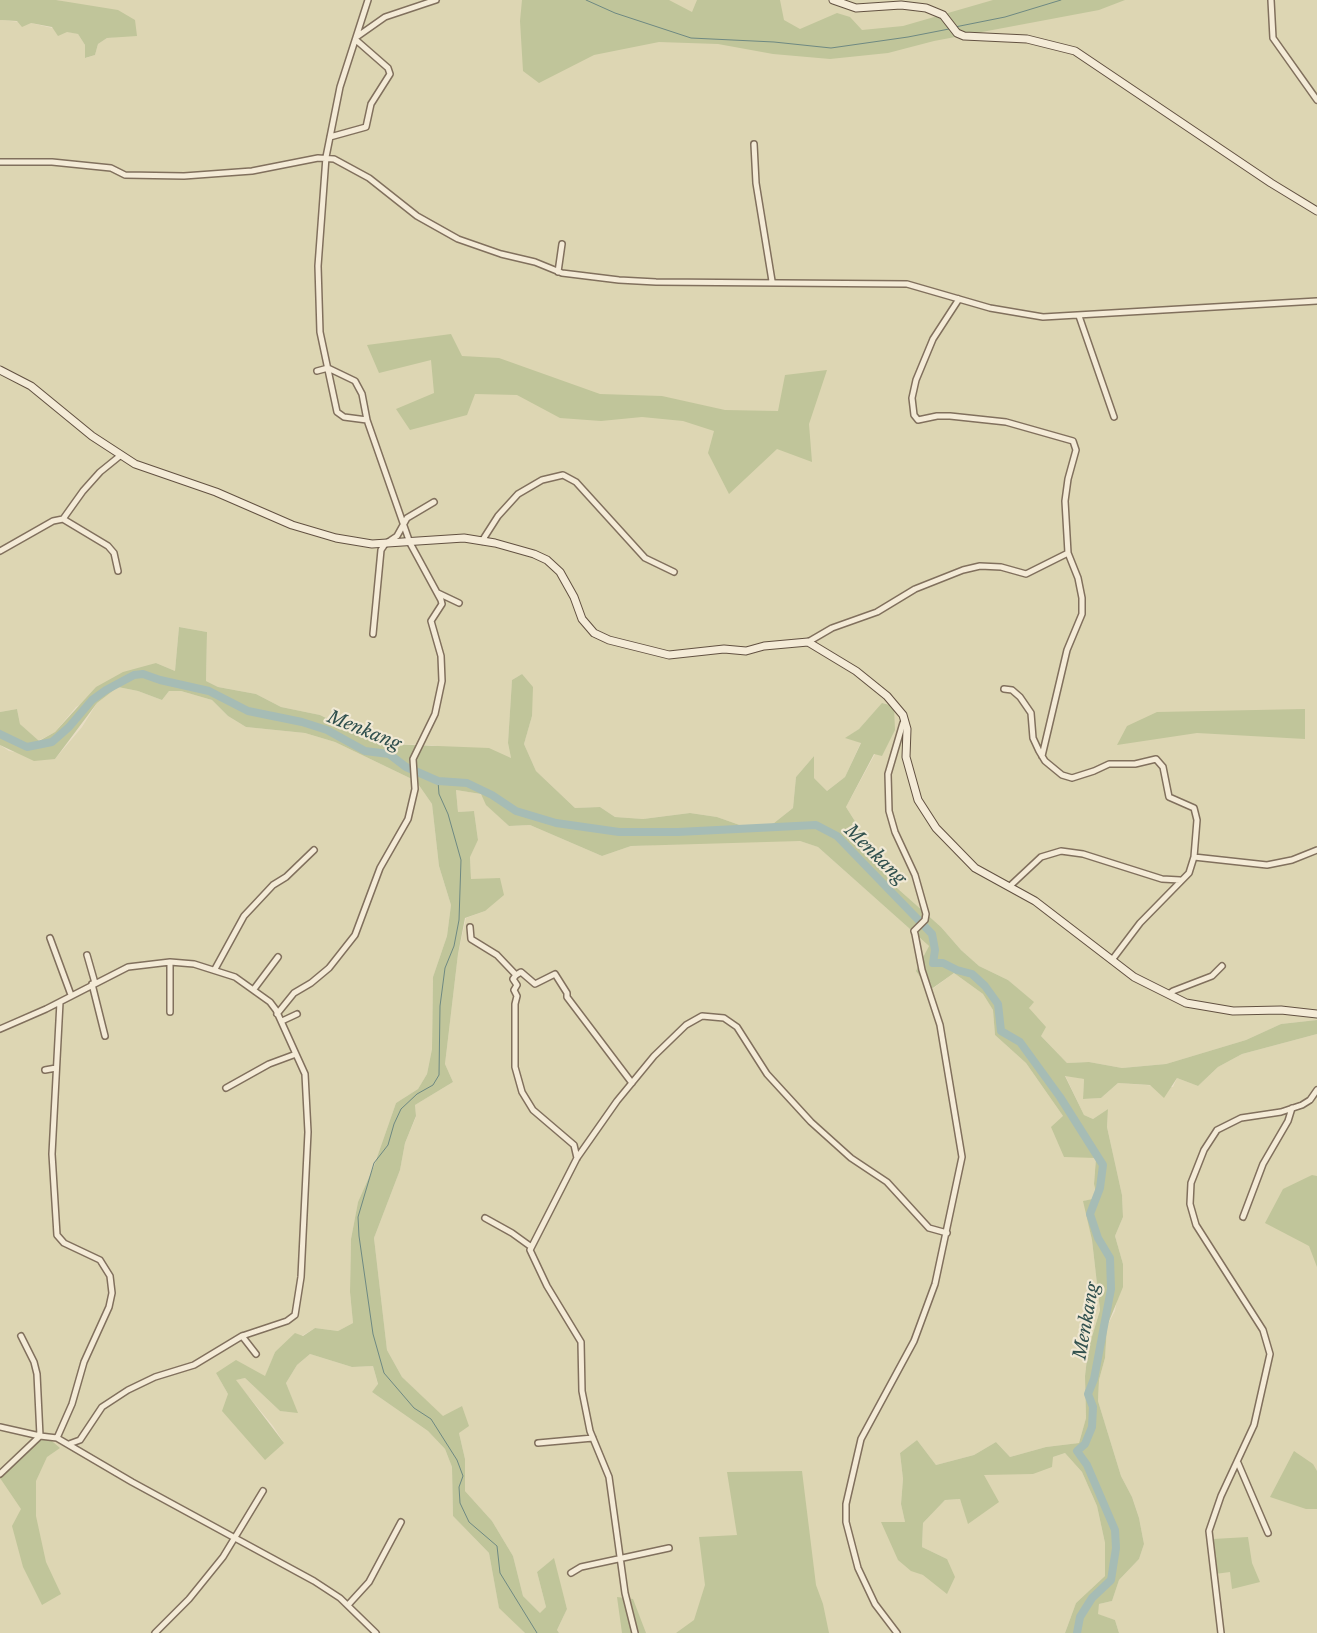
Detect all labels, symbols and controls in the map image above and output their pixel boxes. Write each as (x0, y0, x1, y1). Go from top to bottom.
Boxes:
water label: Menkang (324, 706, 404, 756)
water label: Menkang (839, 820, 911, 890)
water label: Menkang (1070, 1281, 1104, 1361)

